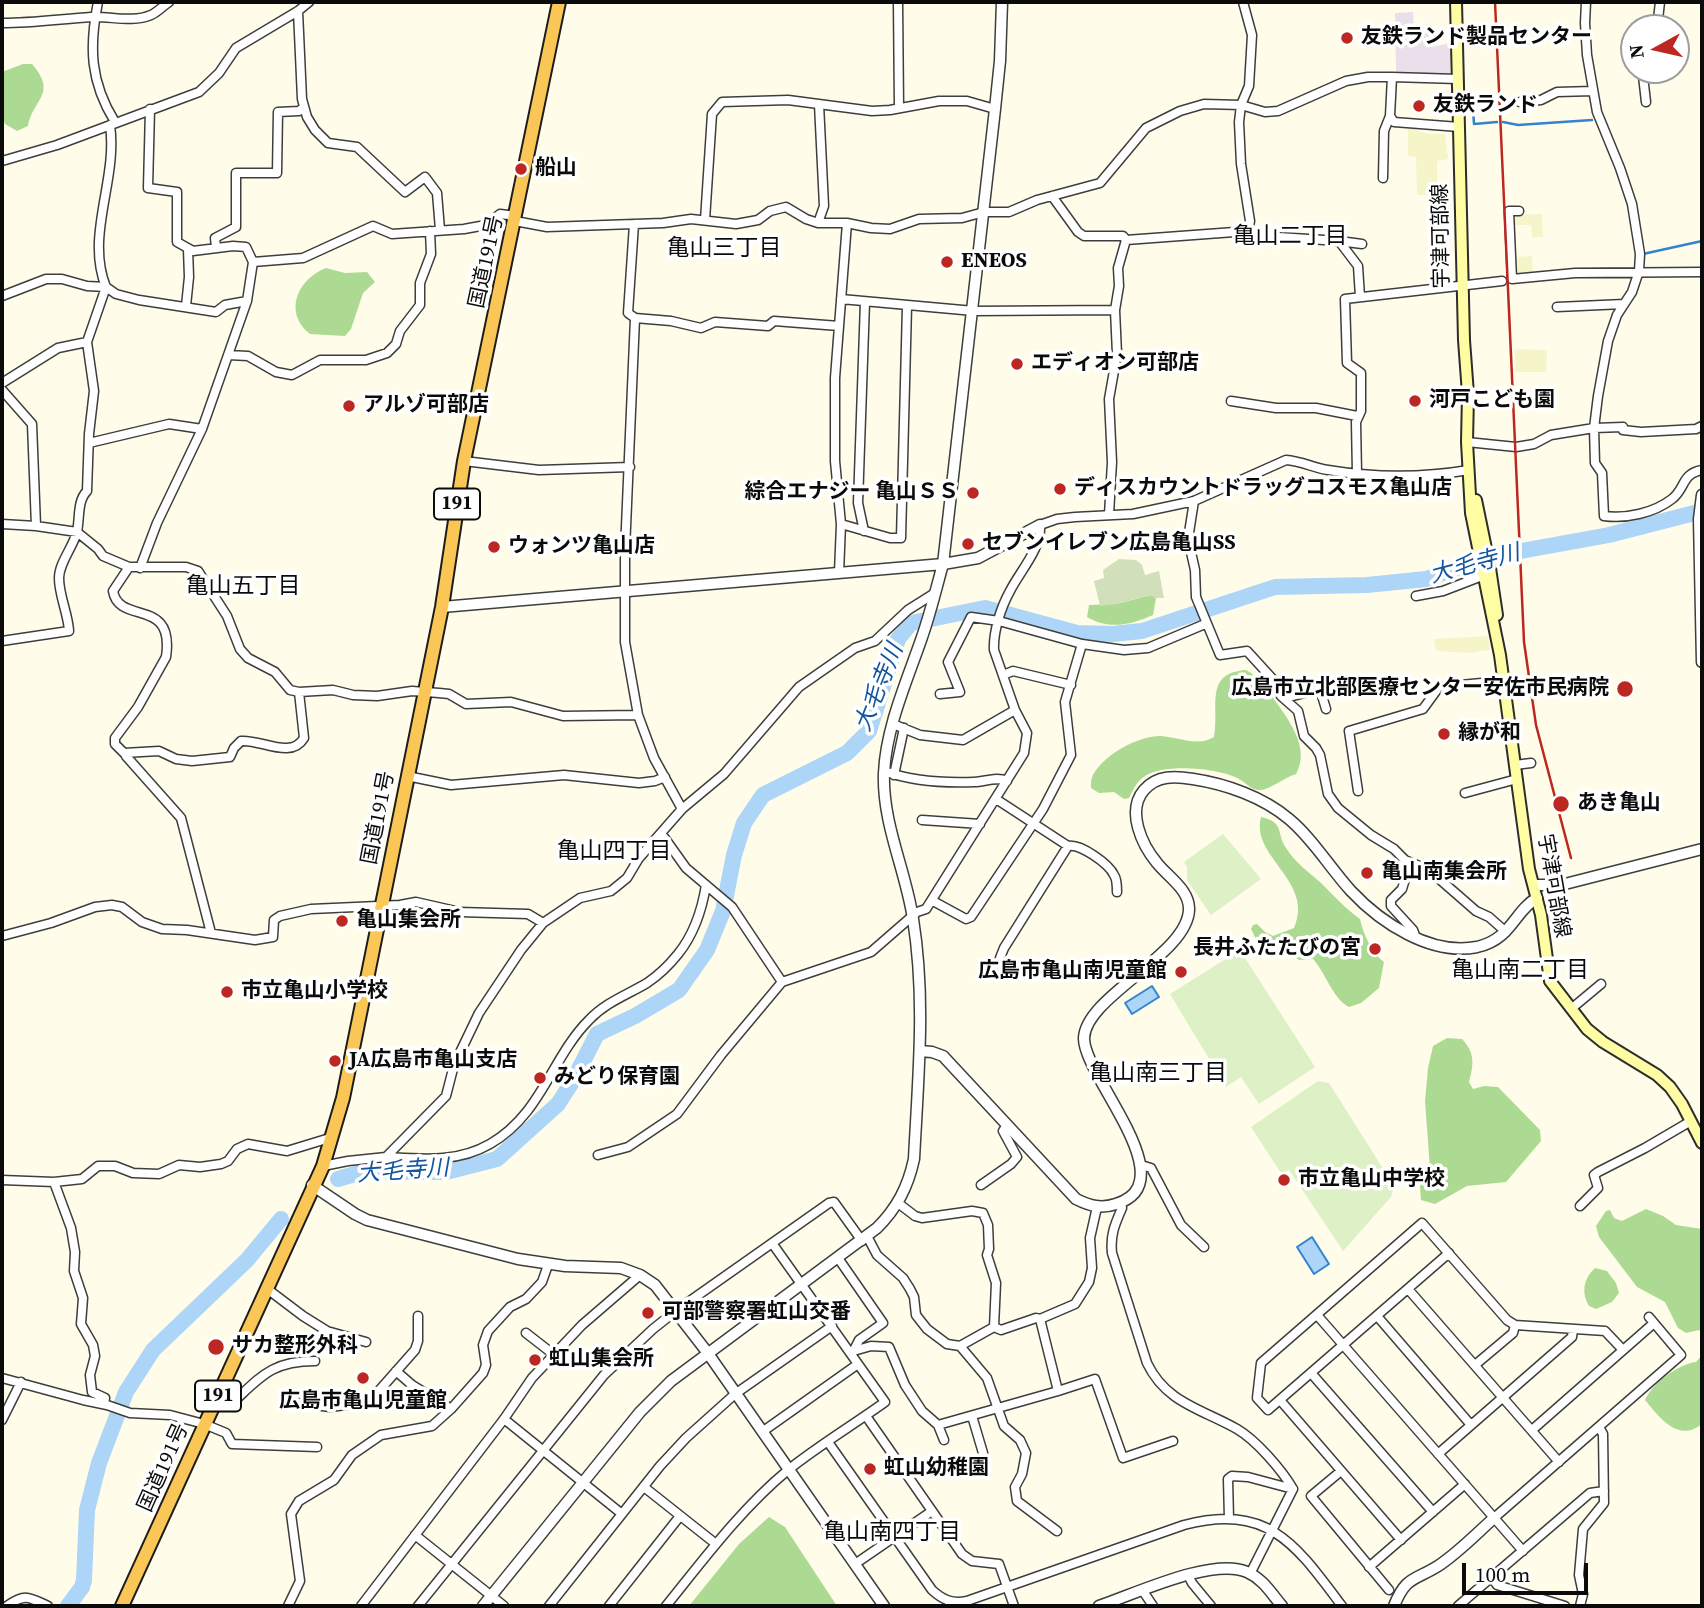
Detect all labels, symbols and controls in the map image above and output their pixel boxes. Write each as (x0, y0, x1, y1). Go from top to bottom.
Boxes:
north arrow (1620, 14, 1690, 84)
place label: 友鉄ランド製品センター (1361, 25, 1592, 51)
marker: 友鉄ランド製品センター (1339, 30, 1355, 46)
text: N (1622, 43, 1650, 60)
place label: 友鉄ランド (1433, 93, 1538, 119)
marker: 友鉄ランド (1411, 98, 1427, 114)
place label: 船山 (535, 156, 577, 182)
marker: 船山 (513, 161, 529, 177)
street label: 宇津可部線 (1428, 183, 1456, 289)
street label: 国道191号 (465, 213, 509, 311)
district label: 亀山二丁目 (1233, 223, 1347, 251)
district label: 亀山三丁目 (667, 235, 781, 263)
place label: ENEOS (961, 249, 1027, 275)
marker: ENEOS (939, 254, 955, 270)
place label: エディオン可部店 (1031, 351, 1199, 377)
marker: エディオン可部店 (1009, 356, 1025, 372)
place label: 河戸こども園 (1429, 388, 1555, 414)
place label: アルゾ可部店 (363, 393, 489, 419)
marker: 河戸こども園 (1407, 393, 1423, 409)
marker: アルゾ可部店 (341, 398, 357, 414)
place label: ディスカウントドラッグコスモス亀山店 (1074, 476, 1452, 502)
place label: 綜合エナジー 亀山ＳＳ (745, 480, 959, 506)
marker: ディスカウントドラッグコスモス亀山店 (1052, 481, 1068, 497)
marker: 綜合エナジー 亀山ＳＳ (965, 485, 981, 501)
road number: 191 (434, 489, 480, 520)
place label: セブンイレブン広島亀山SS (982, 531, 1236, 557)
place label: ウォンツ亀山店 (508, 534, 655, 560)
marker: セブンイレブン広島亀山SS (960, 536, 976, 552)
marker: ウォンツ亀山店 (486, 539, 502, 555)
water label: 大毛寺川 (1427, 540, 1523, 590)
district label: 亀山五丁目 (186, 573, 300, 601)
water label: 大毛寺川 (850, 640, 910, 736)
place label: 広島市立北部医療センター安佐市民病院 (1231, 676, 1609, 702)
marker: 広島市立北部医療センター安佐市民病院 (1615, 679, 1635, 699)
place label: 縁が和 (1458, 721, 1521, 747)
marker: 縁が和 (1436, 726, 1452, 742)
street label: 国道191号 (358, 769, 400, 867)
place label: あき亀山 (1577, 791, 1661, 817)
marker: あき亀山 (1551, 794, 1571, 814)
street label: 宇津可部線 (1531, 832, 1575, 940)
district label: 亀山四丁目 (557, 838, 671, 866)
place label: 亀山南集会所 (1381, 860, 1507, 886)
marker: 亀山南集会所 (1359, 865, 1375, 881)
place label: 亀山集会所 (356, 908, 461, 934)
marker: 亀山集会所 (334, 913, 350, 929)
place label: 長井ふたたびの宮 (1193, 936, 1361, 962)
marker: 長井ふたたびの宮 (1367, 941, 1383, 957)
district label: 亀山南二丁目 (1451, 957, 1589, 985)
place label: 広島市亀山南児童館 (978, 959, 1167, 985)
marker: 広島市亀山南児童館 (1173, 964, 1189, 980)
place label: 市立亀山小学校 (241, 979, 388, 1005)
marker: 市立亀山小学校 (219, 984, 235, 1000)
place label: JA広島市亀山支店 (349, 1048, 517, 1074)
marker: JA広島市亀山支店 (327, 1053, 343, 1069)
district label: 亀山南三丁目 (1089, 1060, 1227, 1088)
place label: みどり保育園 (554, 1065, 680, 1091)
marker: みどり保育園 (532, 1070, 548, 1086)
water label: 大毛寺川 (356, 1155, 450, 1189)
place label: 市立亀山中学校 (1298, 1167, 1445, 1193)
marker: 市立亀山中学校 (1276, 1172, 1292, 1188)
place label: 可部警察署虹山交番 (662, 1300, 851, 1326)
marker: 可部警察署虹山交番 (640, 1305, 656, 1321)
place label: サカ整形外科 (232, 1334, 358, 1360)
marker: サカ整形外科 (206, 1337, 226, 1357)
place label: 虹山集会所 (549, 1347, 654, 1373)
marker: 虹山集会所 (527, 1352, 543, 1368)
marker: 広島市亀山児童館 (355, 1370, 371, 1386)
road number: 191 (195, 1380, 241, 1412)
place label: 広島市亀山児童館 (279, 1389, 447, 1415)
street label: 国道191号 (133, 1420, 195, 1516)
place label: 虹山幼稚園 (884, 1456, 989, 1482)
marker: 虹山幼稚園 (862, 1461, 878, 1477)
district label: 亀山南四丁目 (823, 1519, 961, 1547)
scale bar (1466, 1548, 1592, 1592)
text: 100 m (1475, 1560, 1530, 1589)

